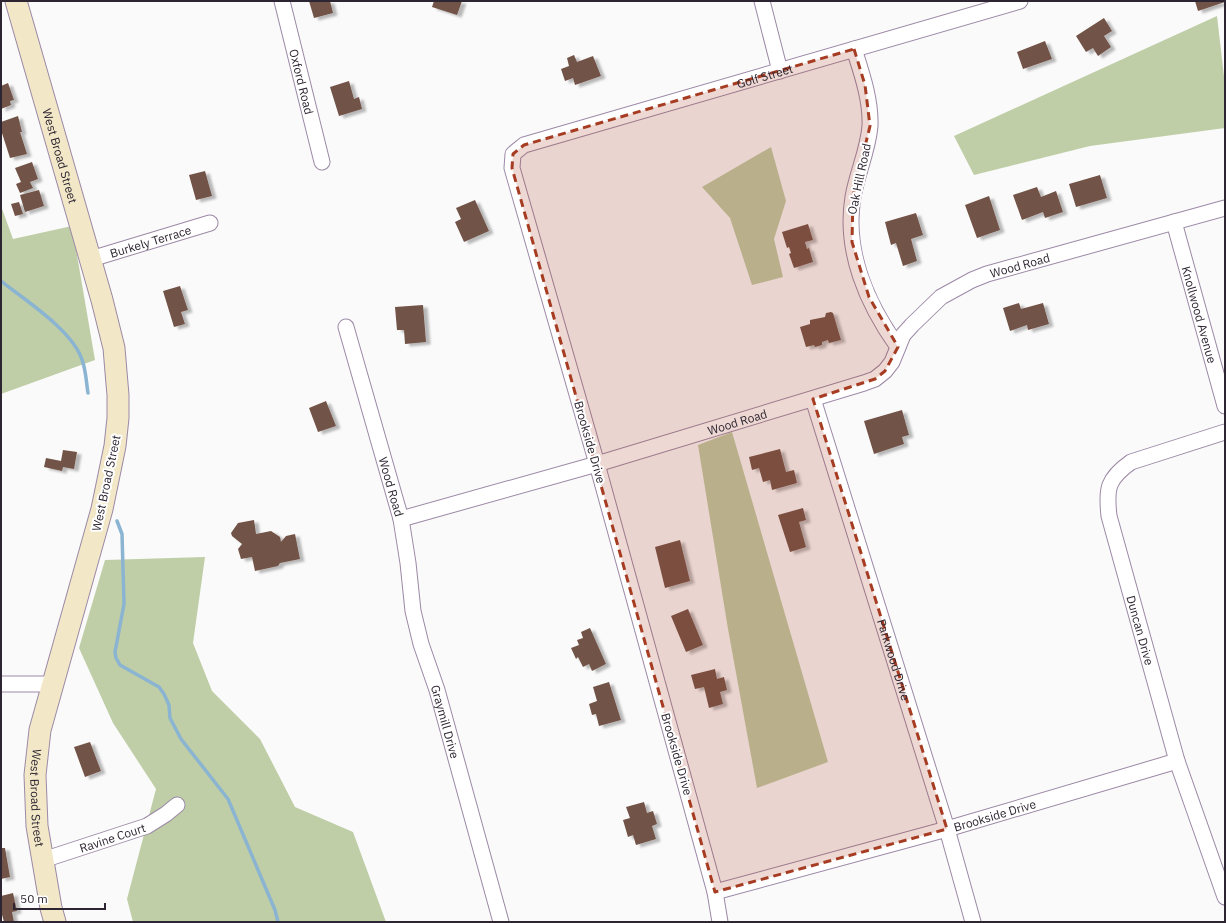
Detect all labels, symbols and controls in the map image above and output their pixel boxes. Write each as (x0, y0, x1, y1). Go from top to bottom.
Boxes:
street label: Oxford Road (287, 47, 317, 116)
street label: Golf Street (735, 60, 795, 91)
street label: West Broad Street (40, 107, 81, 205)
street label: Oak Hill Road (844, 142, 874, 216)
street label: Burkely Terrace (108, 222, 193, 260)
street label: Wood Road (988, 249, 1051, 280)
street label: Knollwood Avenue (1179, 264, 1220, 365)
street label: Brookside Drive (571, 399, 609, 485)
street label: Wood Road (706, 405, 769, 438)
street label: West Broad Street (88, 434, 124, 532)
street label: Wood Road (376, 455, 407, 518)
street label: Duncan Drive (1124, 594, 1158, 667)
street label: Parkwood Drive (874, 617, 914, 703)
street label: Graymill Drive (428, 683, 463, 761)
street label: Brookside Drive (658, 711, 696, 797)
street label: West Broad Street (27, 748, 48, 848)
street label: Brookside Drive (952, 796, 1038, 834)
street label: Ravine Court (77, 820, 147, 855)
scale bar (14, 885, 105, 911)
text: 50 m (20, 891, 48, 906)

